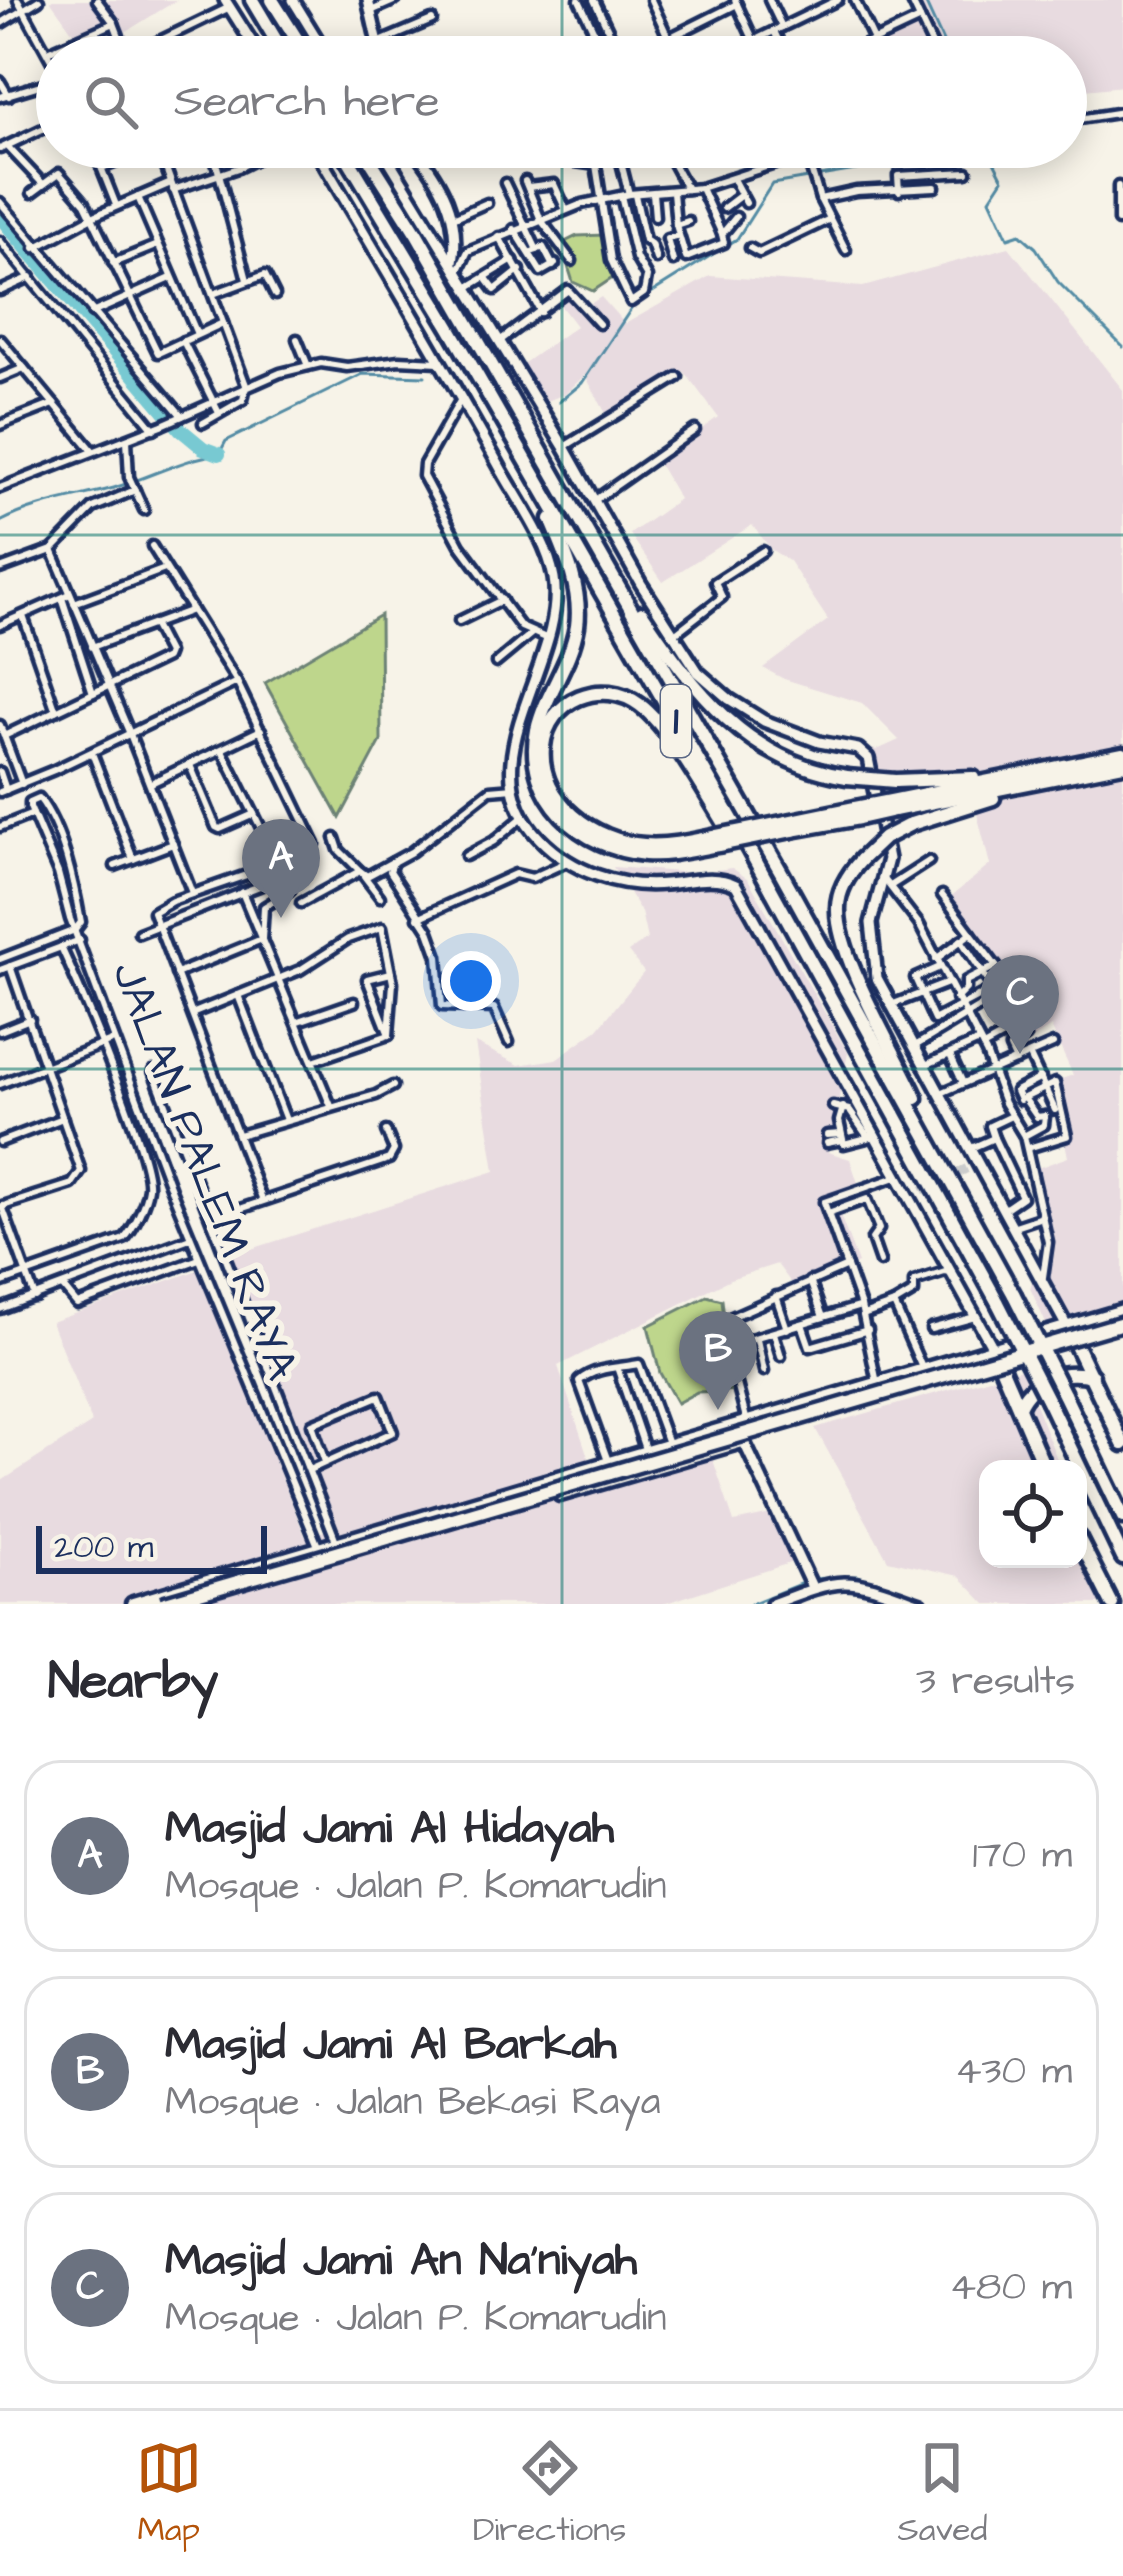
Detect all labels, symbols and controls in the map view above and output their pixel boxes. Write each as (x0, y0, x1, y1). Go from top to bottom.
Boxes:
search box (36, 36, 1087, 168)
icon: search (78, 69, 144, 135)
text: Search here (174, 71, 440, 133)
road number: 1 (661, 685, 691, 757)
pin: A (242, 819, 320, 918)
your location (441, 951, 501, 1011)
street label: JALAN PALEM RAYA (96, 953, 312, 1389)
pin: C (981, 955, 1059, 1054)
pin: B (679, 1311, 757, 1410)
map controls (979, 1460, 1087, 1568)
button: locate (979, 1460, 1087, 1568)
scale bar (36, 1520, 267, 1573)
text: 200 m (54, 1524, 153, 1570)
text: Nearby (48, 1647, 218, 1718)
text: 3 results (916, 1655, 1075, 1709)
text: Masjid Jami Al Hidayah (165, 1798, 614, 1860)
text: A (78, 1829, 102, 1883)
text: 170 m (972, 1829, 1072, 1883)
text: Mosque · Jalan P. Komarudin (165, 1860, 666, 1914)
text: Masjid Jami Al Barkah (165, 2014, 617, 2076)
text: B (76, 2045, 104, 2099)
text: 430 m (955, 2045, 1072, 2099)
text: Mosque · Jalan Bekasi Raya (165, 2076, 661, 2130)
text: Masjid Jami An Na'niyah (165, 2230, 637, 2292)
text: C (76, 2261, 104, 2315)
text: 480 m (950, 2261, 1072, 2315)
text: Mosque · Jalan P. Komarudin (165, 2292, 666, 2346)
tab: Map (136, 2435, 202, 2553)
tab: Directions (473, 2435, 626, 2553)
tab: Saved (897, 2435, 987, 2553)

